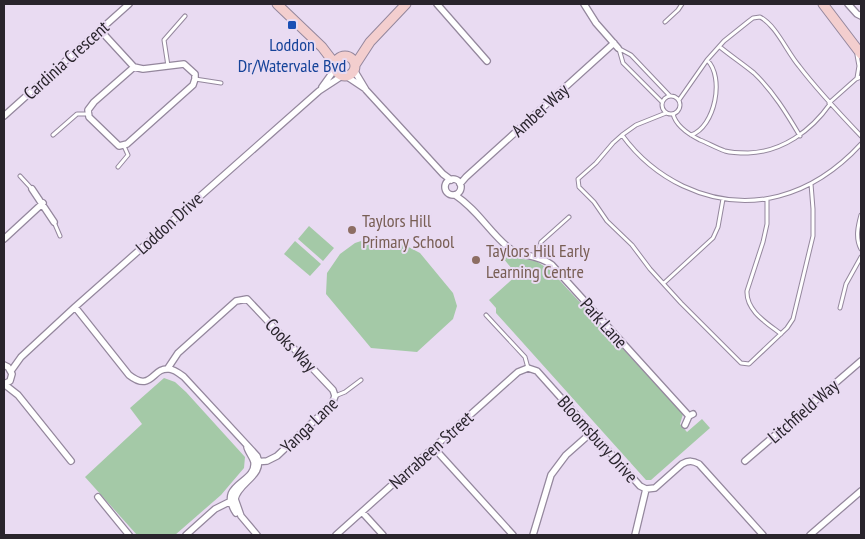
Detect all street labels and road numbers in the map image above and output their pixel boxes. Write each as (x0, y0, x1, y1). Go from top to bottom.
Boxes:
street label: Cardinia Crescent (18, 15, 114, 105)
street label: Amber Way (507, 78, 574, 142)
street label: Loddon Drive (131, 187, 207, 259)
street label: Park Lane (575, 293, 633, 353)
street label: Cooks Way (260, 313, 322, 377)
street label: Litchfield Way (763, 374, 843, 448)
street label: Bloomsbury Drive (553, 391, 643, 487)
street label: Yanga Lane (276, 392, 342, 458)
street label: Narrabeen Street (384, 406, 478, 494)

